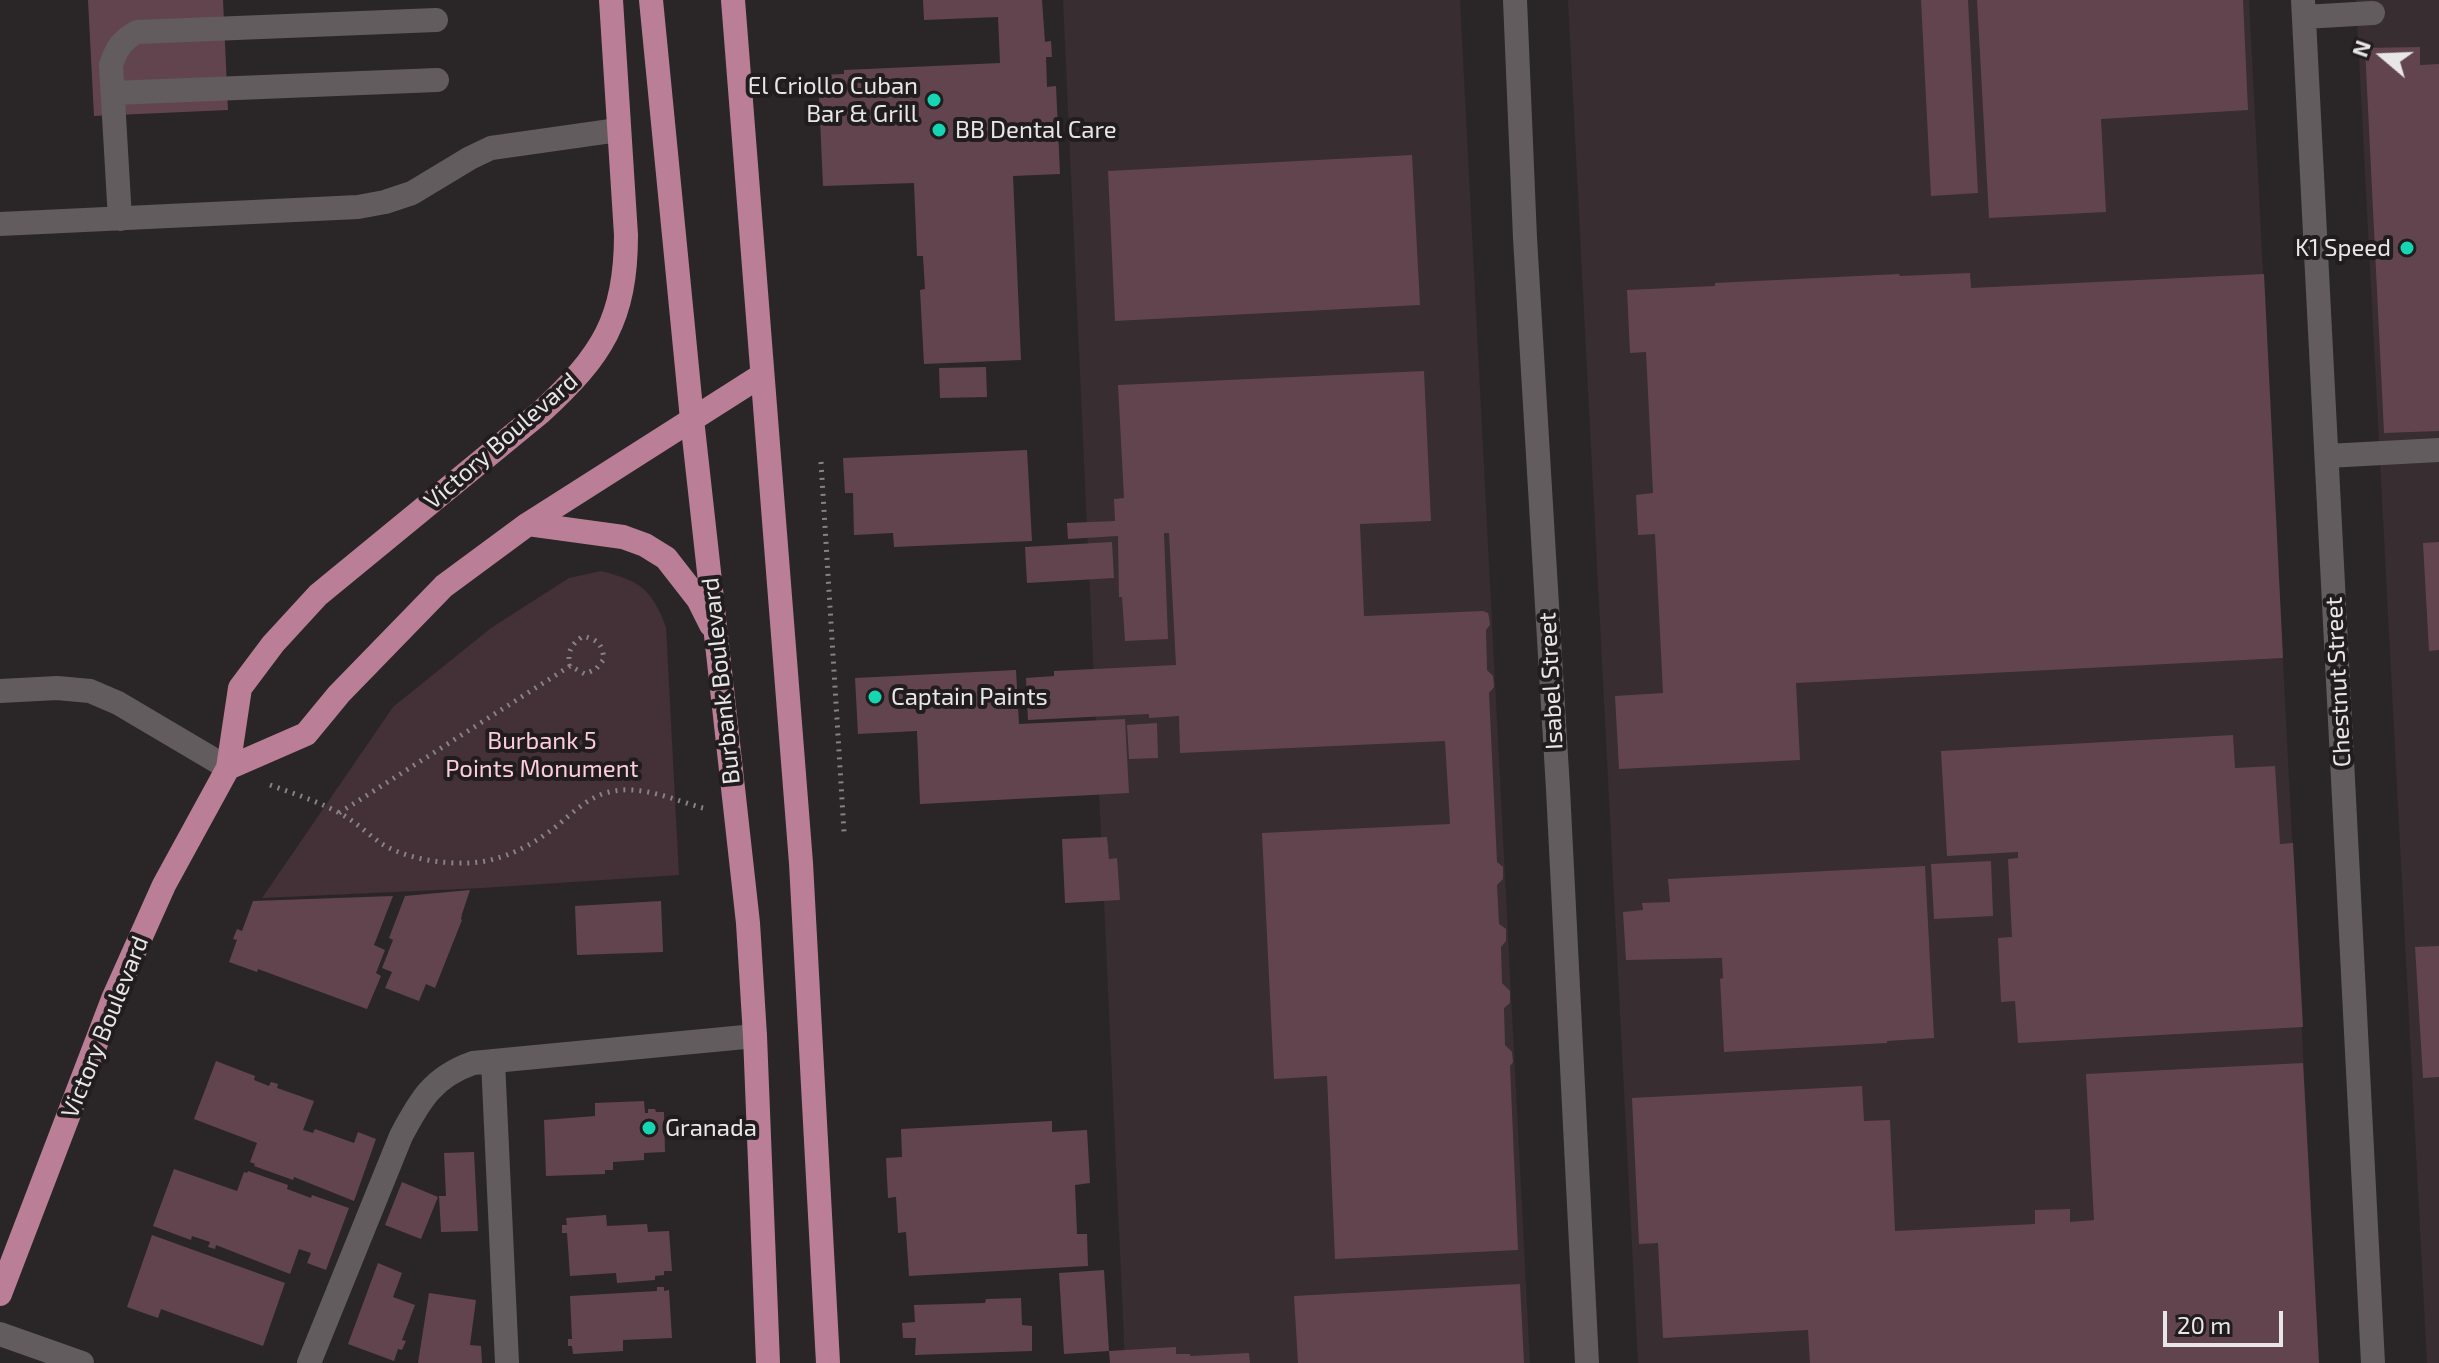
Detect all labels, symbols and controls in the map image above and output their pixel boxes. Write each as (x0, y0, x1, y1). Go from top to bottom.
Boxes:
north arrow (2343, 16, 2423, 96)
text: N (2345, 36, 2375, 60)
place label: El Criollo Cuban Bar & Grill (748, 72, 918, 128)
marker: El Criollo Cuban Bar & Grill (925, 91, 943, 109)
place label: BB Dental Care (955, 116, 1117, 144)
marker: BB Dental Care (930, 121, 948, 139)
place label: K1 Speed (2295, 234, 2391, 262)
marker: K1 Speed (2398, 239, 2416, 257)
street label: Victory Boulevard (418, 367, 584, 515)
street label: Burbank Boulevard (696, 576, 746, 786)
street label: Chestnut Street (2319, 596, 2357, 768)
street label: Isabel Street (1533, 612, 1569, 750)
place label: Captain Paints (891, 683, 1048, 711)
marker: Captain Paints (866, 688, 884, 706)
park label: Burbank 5 Points Monument (445, 727, 639, 783)
street label: Victory Boulevard (55, 932, 155, 1122)
place label: Granada (665, 1114, 757, 1142)
marker: Granada (640, 1119, 658, 1137)
scale bar (2167, 1295, 2287, 1345)
text: 20 m (2177, 1310, 2231, 1339)

